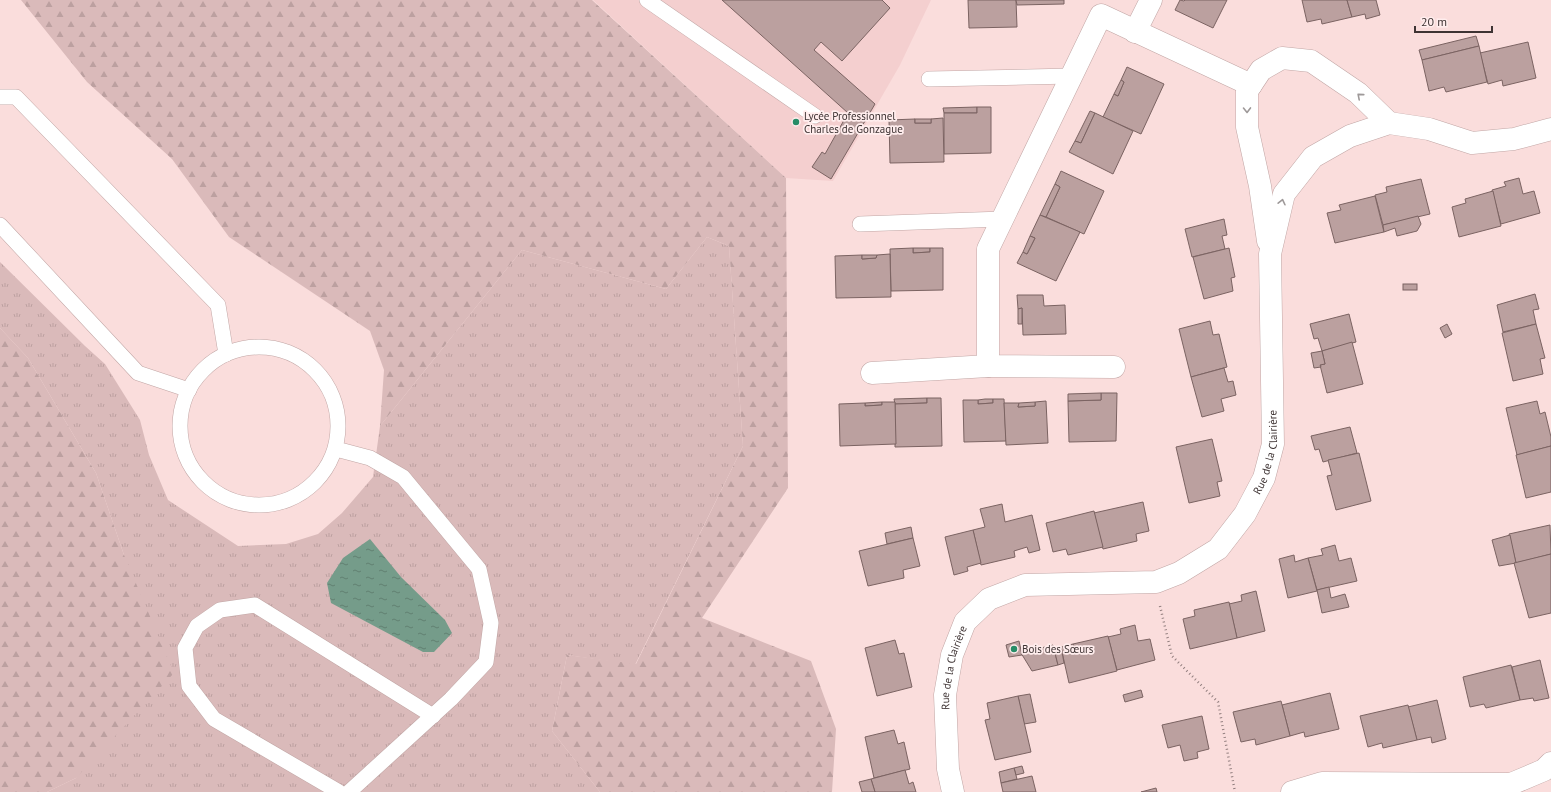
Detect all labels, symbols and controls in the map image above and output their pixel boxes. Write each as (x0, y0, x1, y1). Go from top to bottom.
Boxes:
scale bar (1415, 8, 1492, 34)
text: 20 m (1421, 14, 1447, 29)
one-way arrow (1358, 94, 1365, 101)
one-way arrow (1243, 107, 1251, 113)
place label: Lycée Professionnel Charles de Gonzague (804, 109, 903, 136)
marker: Lycée Professionnel Charles de Gonzague (791, 117, 801, 127)
one-way arrow (1277, 199, 1285, 206)
street label: Rue de la Clairière (1250, 409, 1280, 497)
street label: Rue de la Clairière (938, 623, 970, 710)
place label: Bois des Sœurs (1022, 642, 1094, 656)
marker: Bois des Sœurs (1009, 644, 1019, 654)

